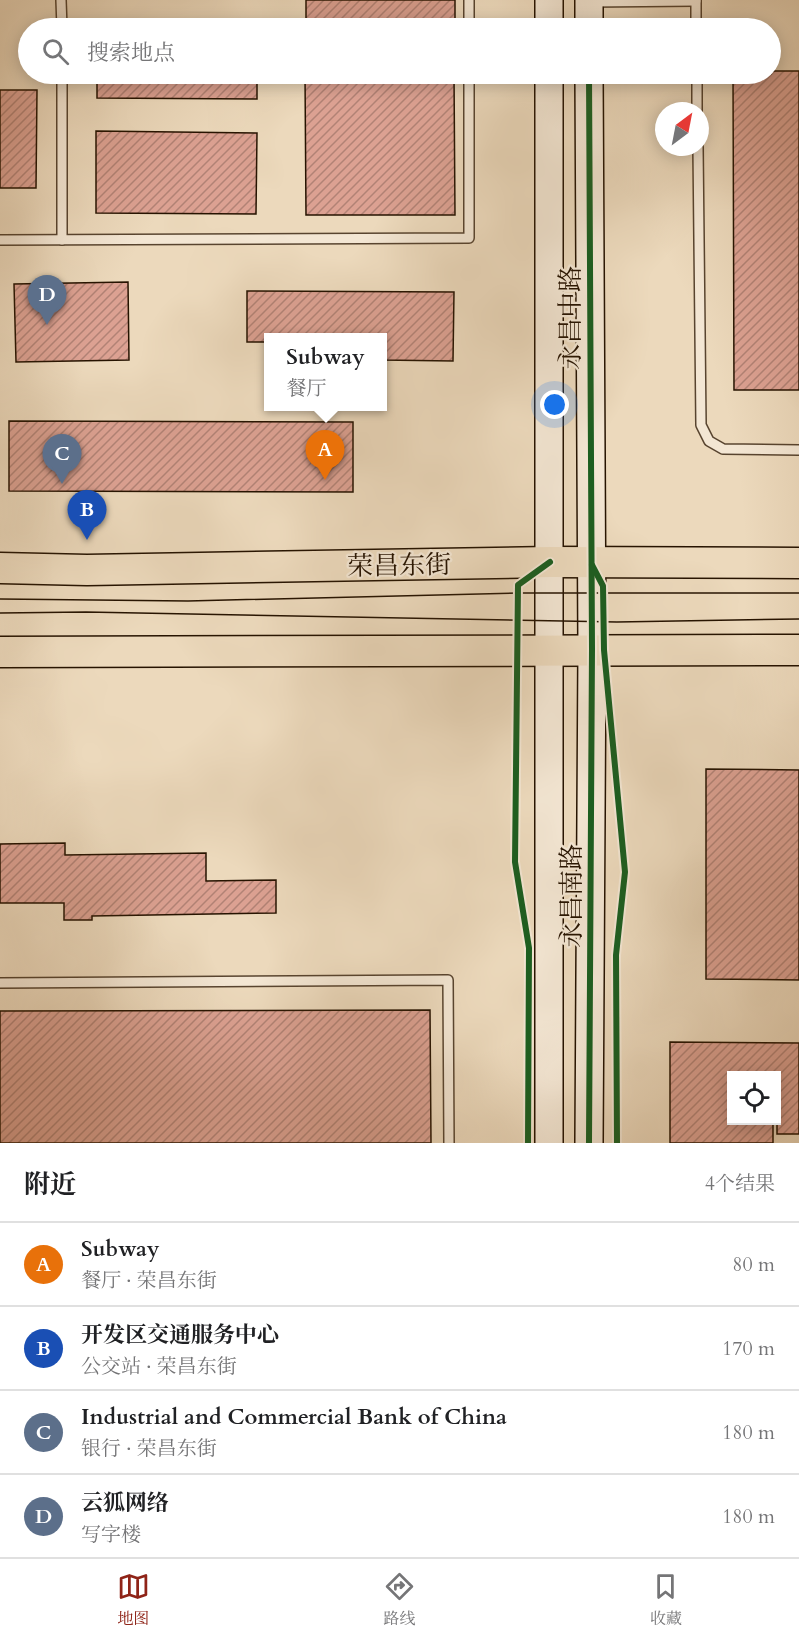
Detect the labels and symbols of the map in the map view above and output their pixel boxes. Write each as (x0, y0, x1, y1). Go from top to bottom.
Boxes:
north arrow (655, 102, 709, 156)
street label: 永昌中路 (553, 266, 588, 370)
pin: D (28, 276, 66, 325)
your location (540, 390, 569, 419)
pin: A (306, 430, 344, 480)
pin: C (42, 434, 82, 484)
pin: B (68, 490, 106, 540)
street label: 荣昌东街 (347, 547, 451, 584)
street label: 永昌南路 (554, 844, 589, 948)

